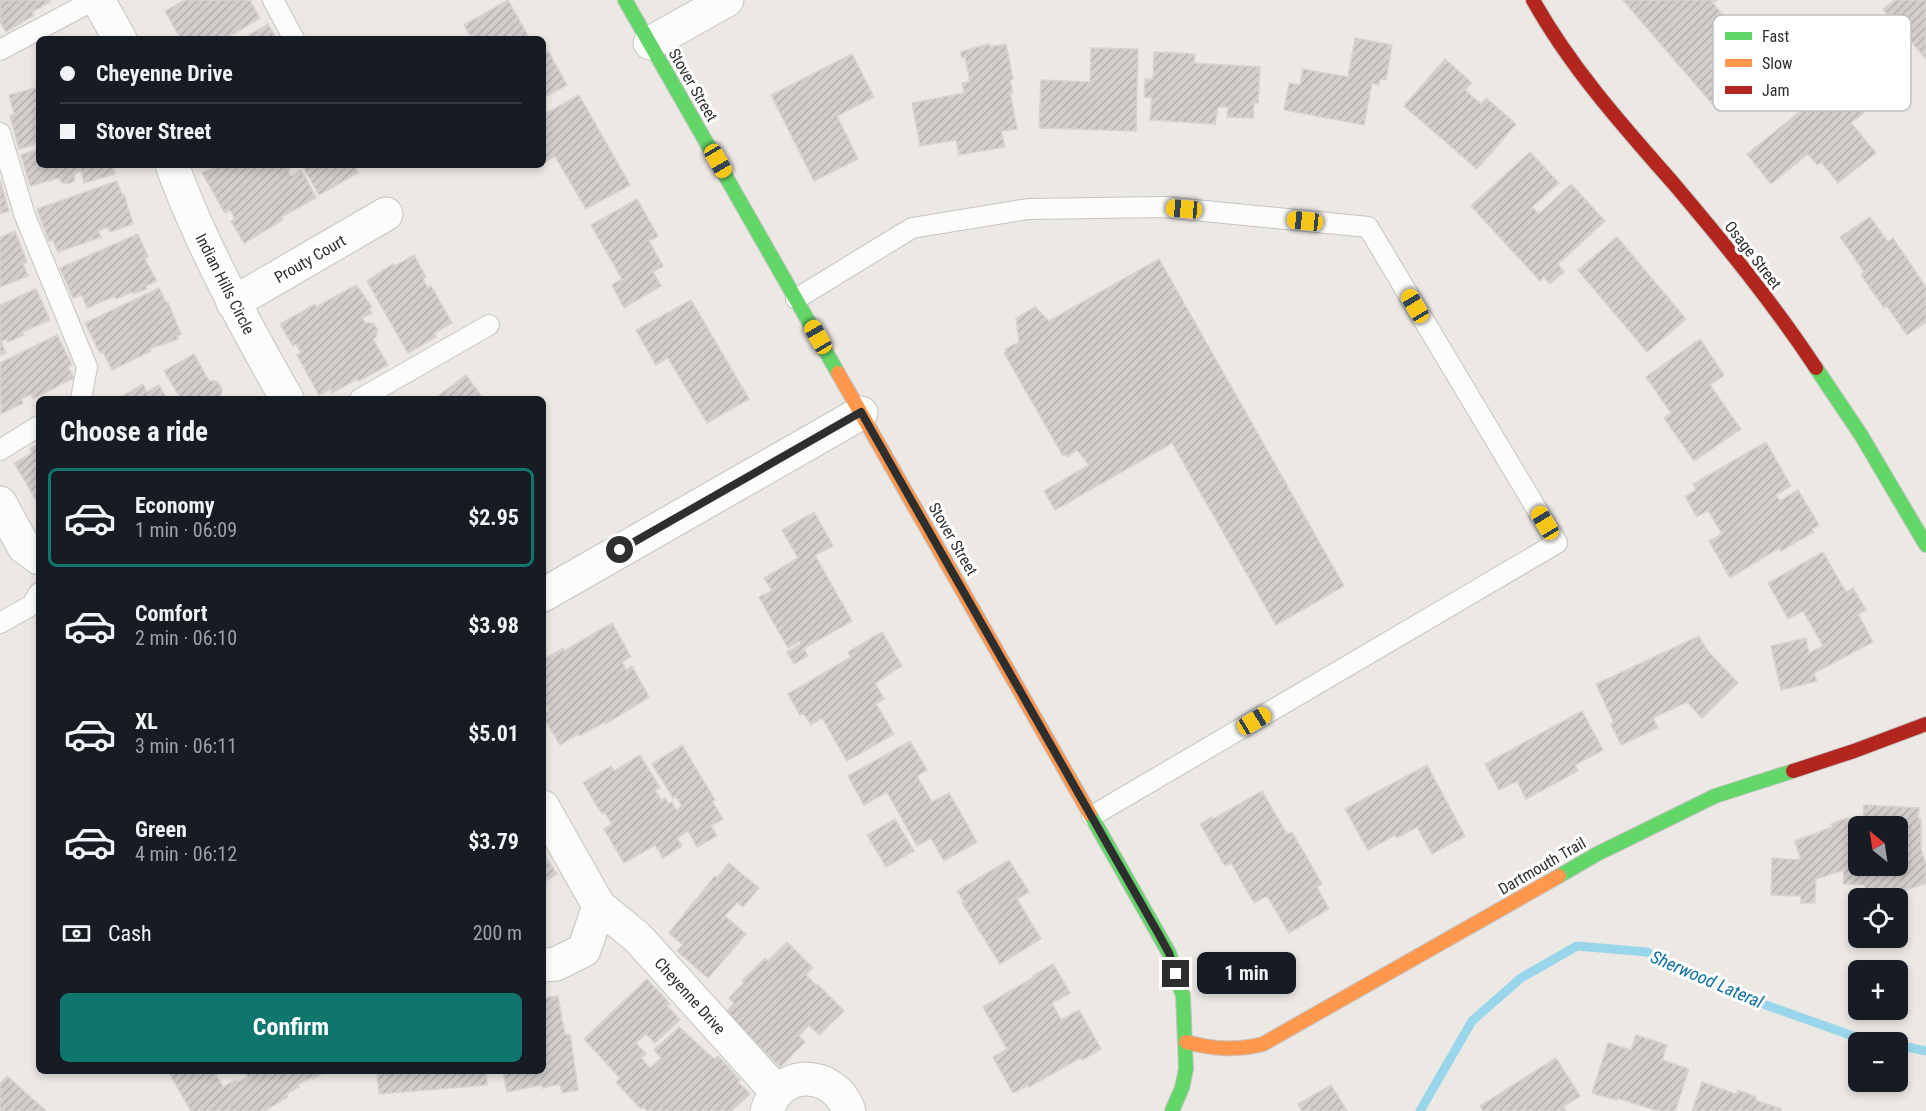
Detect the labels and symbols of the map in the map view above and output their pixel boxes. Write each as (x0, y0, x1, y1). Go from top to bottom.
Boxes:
legend (1713, 15, 1911, 111)
text: Fast (1762, 27, 1789, 46)
street label: Stover Street (665, 45, 722, 125)
text: Slow (1762, 54, 1792, 73)
text: Jam (1762, 81, 1789, 100)
car (701, 141, 735, 181)
car (1165, 198, 1203, 220)
car (1286, 210, 1324, 232)
street label: Osage Street (1721, 217, 1786, 293)
street label: Indian Hills Circle (191, 231, 259, 337)
street label: Prouty Court (271, 231, 349, 287)
car (1398, 286, 1432, 326)
car (801, 317, 835, 357)
street label: Stover Street (925, 499, 982, 579)
car (1528, 503, 1562, 543)
route start (606, 536, 633, 563)
car (1234, 704, 1274, 738)
north arrow (1848, 816, 1908, 876)
street label: Dartmouth Trail (1495, 833, 1589, 899)
water label: Sherwood Lateral (1648, 946, 1767, 1013)
callout: 1 min (1197, 953, 1296, 995)
street label: Cheyenne Drive (651, 954, 729, 1038)
route end (1162, 960, 1189, 987)

